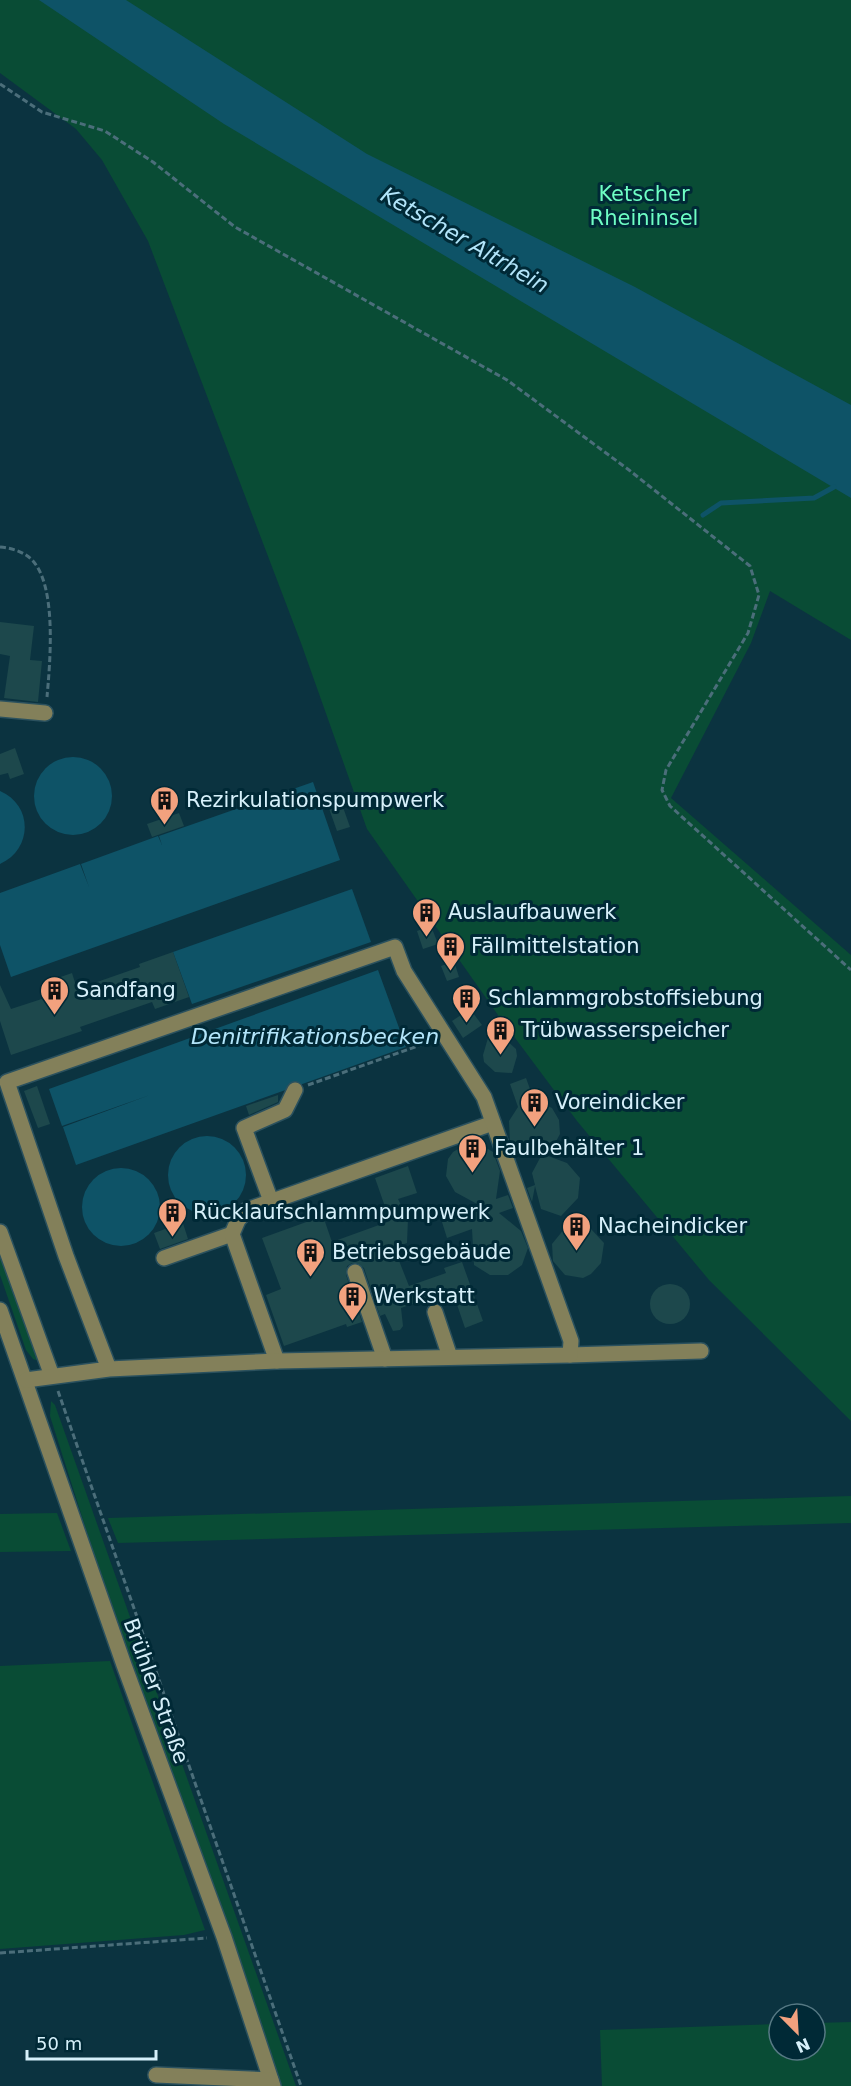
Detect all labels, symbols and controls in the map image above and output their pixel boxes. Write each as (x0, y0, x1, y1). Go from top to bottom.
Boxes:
water label: Ketscher Altrhein (377, 182, 553, 298)
park label: Ketscher Rheininsel (590, 182, 698, 230)
building icon: Rezirkulationspumpwerk (149, 784, 181, 826)
place label: Rezirkulationspumpwerk (186, 788, 445, 812)
building icon: Auslaufbauwerk (411, 896, 443, 938)
place label: Auslaufbauwerk (448, 900, 617, 924)
building icon: Fällmittelstation (434, 930, 466, 972)
place label: Fällmittelstation (471, 934, 639, 958)
building icon: Sandfang (39, 974, 71, 1016)
place label: Sandfang (76, 978, 176, 1002)
building icon: Schlammgrobstoffsiebung (451, 982, 483, 1024)
place label: Schlammgrobstoffsiebung (488, 986, 763, 1010)
building icon: Trübwasserspeicher (484, 1014, 516, 1056)
place label: Trübwasserspeicher (520, 1018, 729, 1042)
water label: Denitrifikationsbecken (191, 1024, 439, 1049)
building icon: Voreindicker (518, 1086, 550, 1128)
place label: Voreindicker (555, 1090, 685, 1114)
building icon: Faulbehälter 1 (457, 1132, 489, 1174)
place label: Faulbehälter 1 (494, 1136, 644, 1160)
building icon: Rücklaufschlammpumpwerk (156, 1196, 188, 1238)
place label: Rücklaufschlammpumpwerk (193, 1200, 491, 1224)
building icon: Nacheindicker (561, 1210, 593, 1252)
place label: Nacheindicker (598, 1214, 748, 1238)
building icon: Betriebsgebäude (295, 1236, 327, 1278)
place label: Betriebsgebäude (332, 1240, 511, 1264)
building icon: Werkstatt (336, 1280, 368, 1322)
place label: Werkstatt (373, 1284, 475, 1308)
street label: Brühler Straße (119, 1615, 193, 1767)
north arrow (767, 2002, 827, 2062)
scale bar (27, 2023, 156, 2061)
text: 50 m (36, 2033, 82, 2054)
text: N (793, 2034, 813, 2057)

